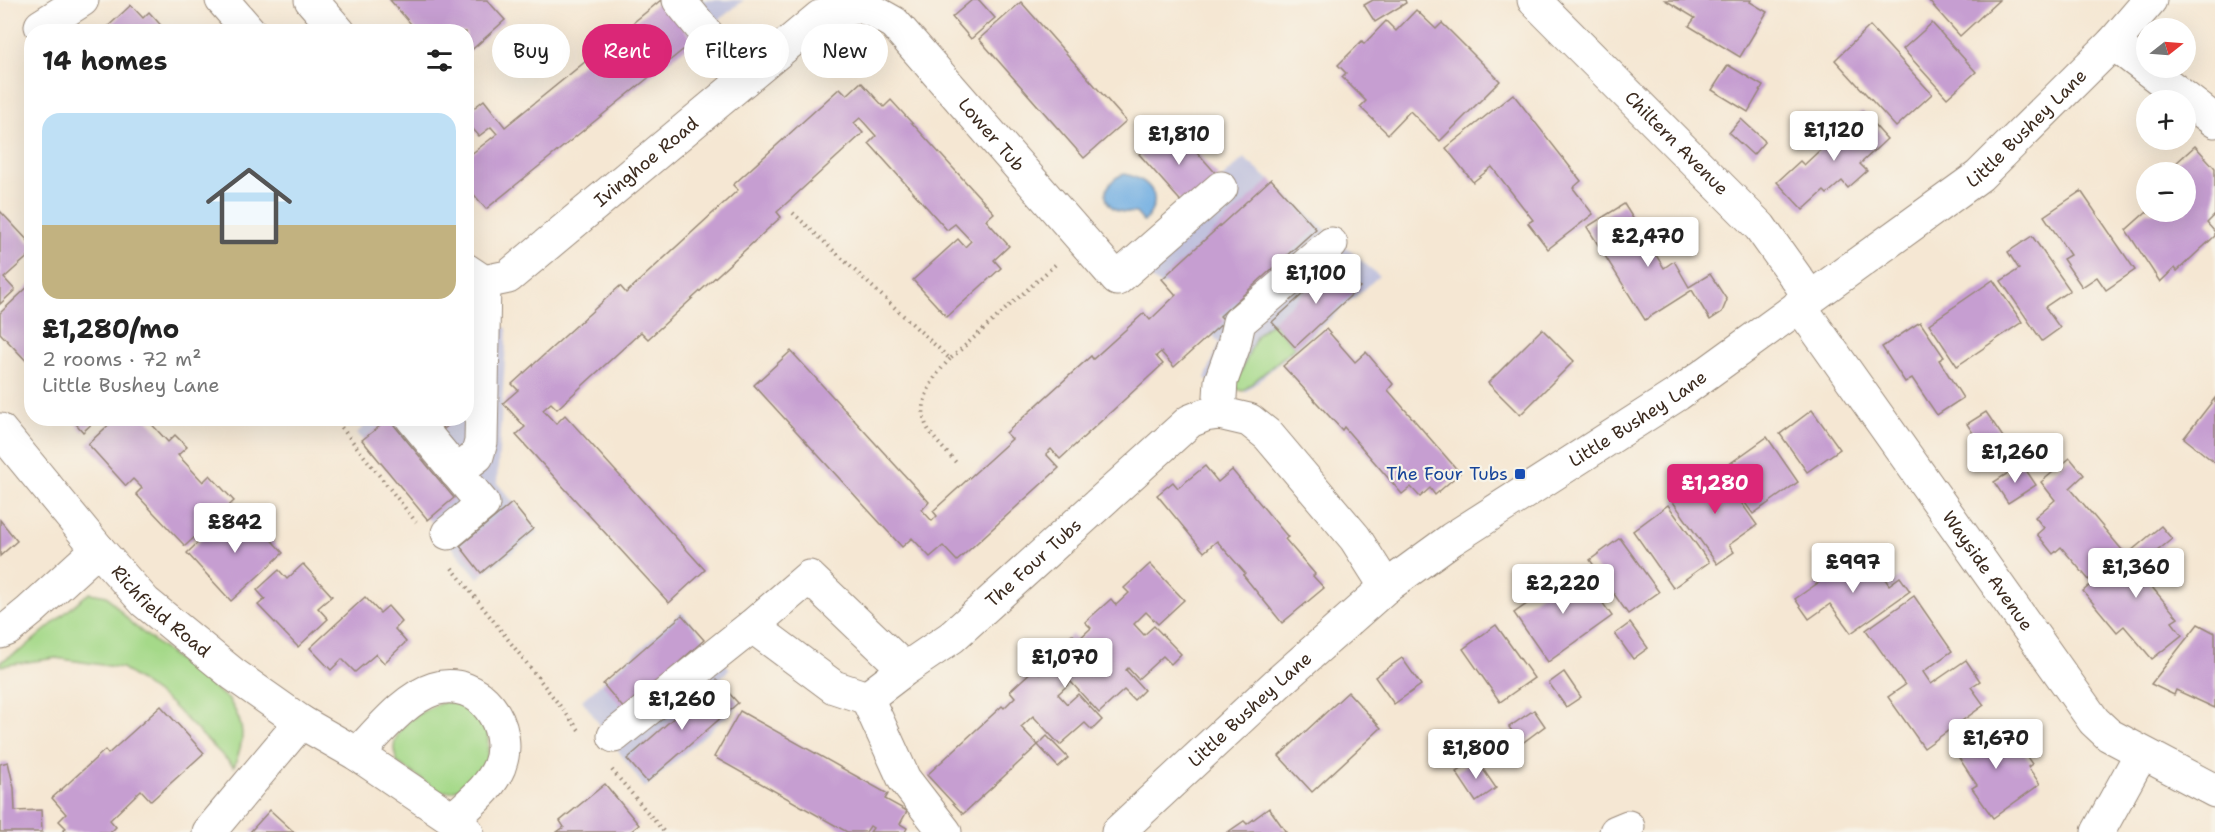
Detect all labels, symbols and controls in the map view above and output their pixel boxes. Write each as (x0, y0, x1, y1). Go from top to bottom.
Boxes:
north arrow (2136, 18, 2196, 78)
map controls (2136, 18, 2196, 222)
chip: Buy (492, 24, 570, 78)
chip: Rent (582, 24, 672, 78)
chip: Filters (684, 24, 789, 78)
chip: New (801, 24, 888, 78)
text: 14 homes (42, 43, 168, 78)
icon: filters (423, 44, 456, 77)
street label: Little Bushey Lane (1961, 64, 2092, 193)
street label: Chiltern Avenue (1619, 86, 1734, 200)
button: + (2136, 90, 2196, 150)
street label: Lower Tub (953, 93, 1030, 177)
street label: Ivinghoe Road (589, 111, 703, 212)
pin: £1,120 (1785, 111, 1883, 162)
pin: £1,810 (1130, 115, 1228, 166)
text: £1,120 (1804, 117, 1864, 143)
text: £1,810 (1148, 121, 1210, 147)
icon: home (195, 152, 303, 260)
button: − (2136, 162, 2196, 222)
pin: £2,470 (1599, 217, 1697, 268)
text: £2,470 (1612, 223, 1684, 249)
pin: £1,100 (1267, 254, 1365, 305)
text: £1,100 (1286, 260, 1346, 286)
text: £1,280/mo (42, 311, 179, 346)
text: 2 rooms · 72 m² (42, 346, 201, 372)
street label: Little Bushey Lane (1564, 365, 1712, 473)
text: Little Bushey Lane (42, 372, 220, 398)
pin: £1,260 (1966, 433, 2064, 484)
text: £1,260 (1981, 439, 2049, 465)
place label: The Four Tubs (1386, 462, 1508, 486)
pin: £1,280 (1666, 464, 1764, 515)
marker: The Four Tubs (1513, 467, 1527, 481)
text: £1,280 (1681, 470, 1749, 496)
pin: £842 (199, 503, 271, 554)
street label: Wayside Avenue (1937, 506, 2038, 636)
text: £842 (208, 509, 262, 535)
street label: The Four Tubs (980, 513, 1087, 613)
pin: £997 (1817, 543, 1889, 594)
pin: £1,360 (2087, 548, 2185, 599)
text: £997 (1826, 549, 1880, 575)
text: £1,360 (2102, 554, 2170, 580)
street label: Richfield Road (106, 560, 216, 663)
pin: £2,220 (1514, 564, 1612, 615)
text: £2,220 (1526, 570, 1600, 596)
pin: £1,070 (1016, 638, 1114, 689)
text: £1,070 (1031, 644, 1099, 670)
street label: Little Bushey Lane (1183, 646, 1317, 773)
pin: £1,260 (633, 680, 731, 731)
text: £1,260 (648, 686, 716, 712)
pin: £1,670 (1947, 719, 2045, 770)
text: £1,670 (1963, 725, 2029, 751)
pin: £1,800 (1427, 729, 1525, 780)
text: £1,800 (1442, 735, 1510, 761)

